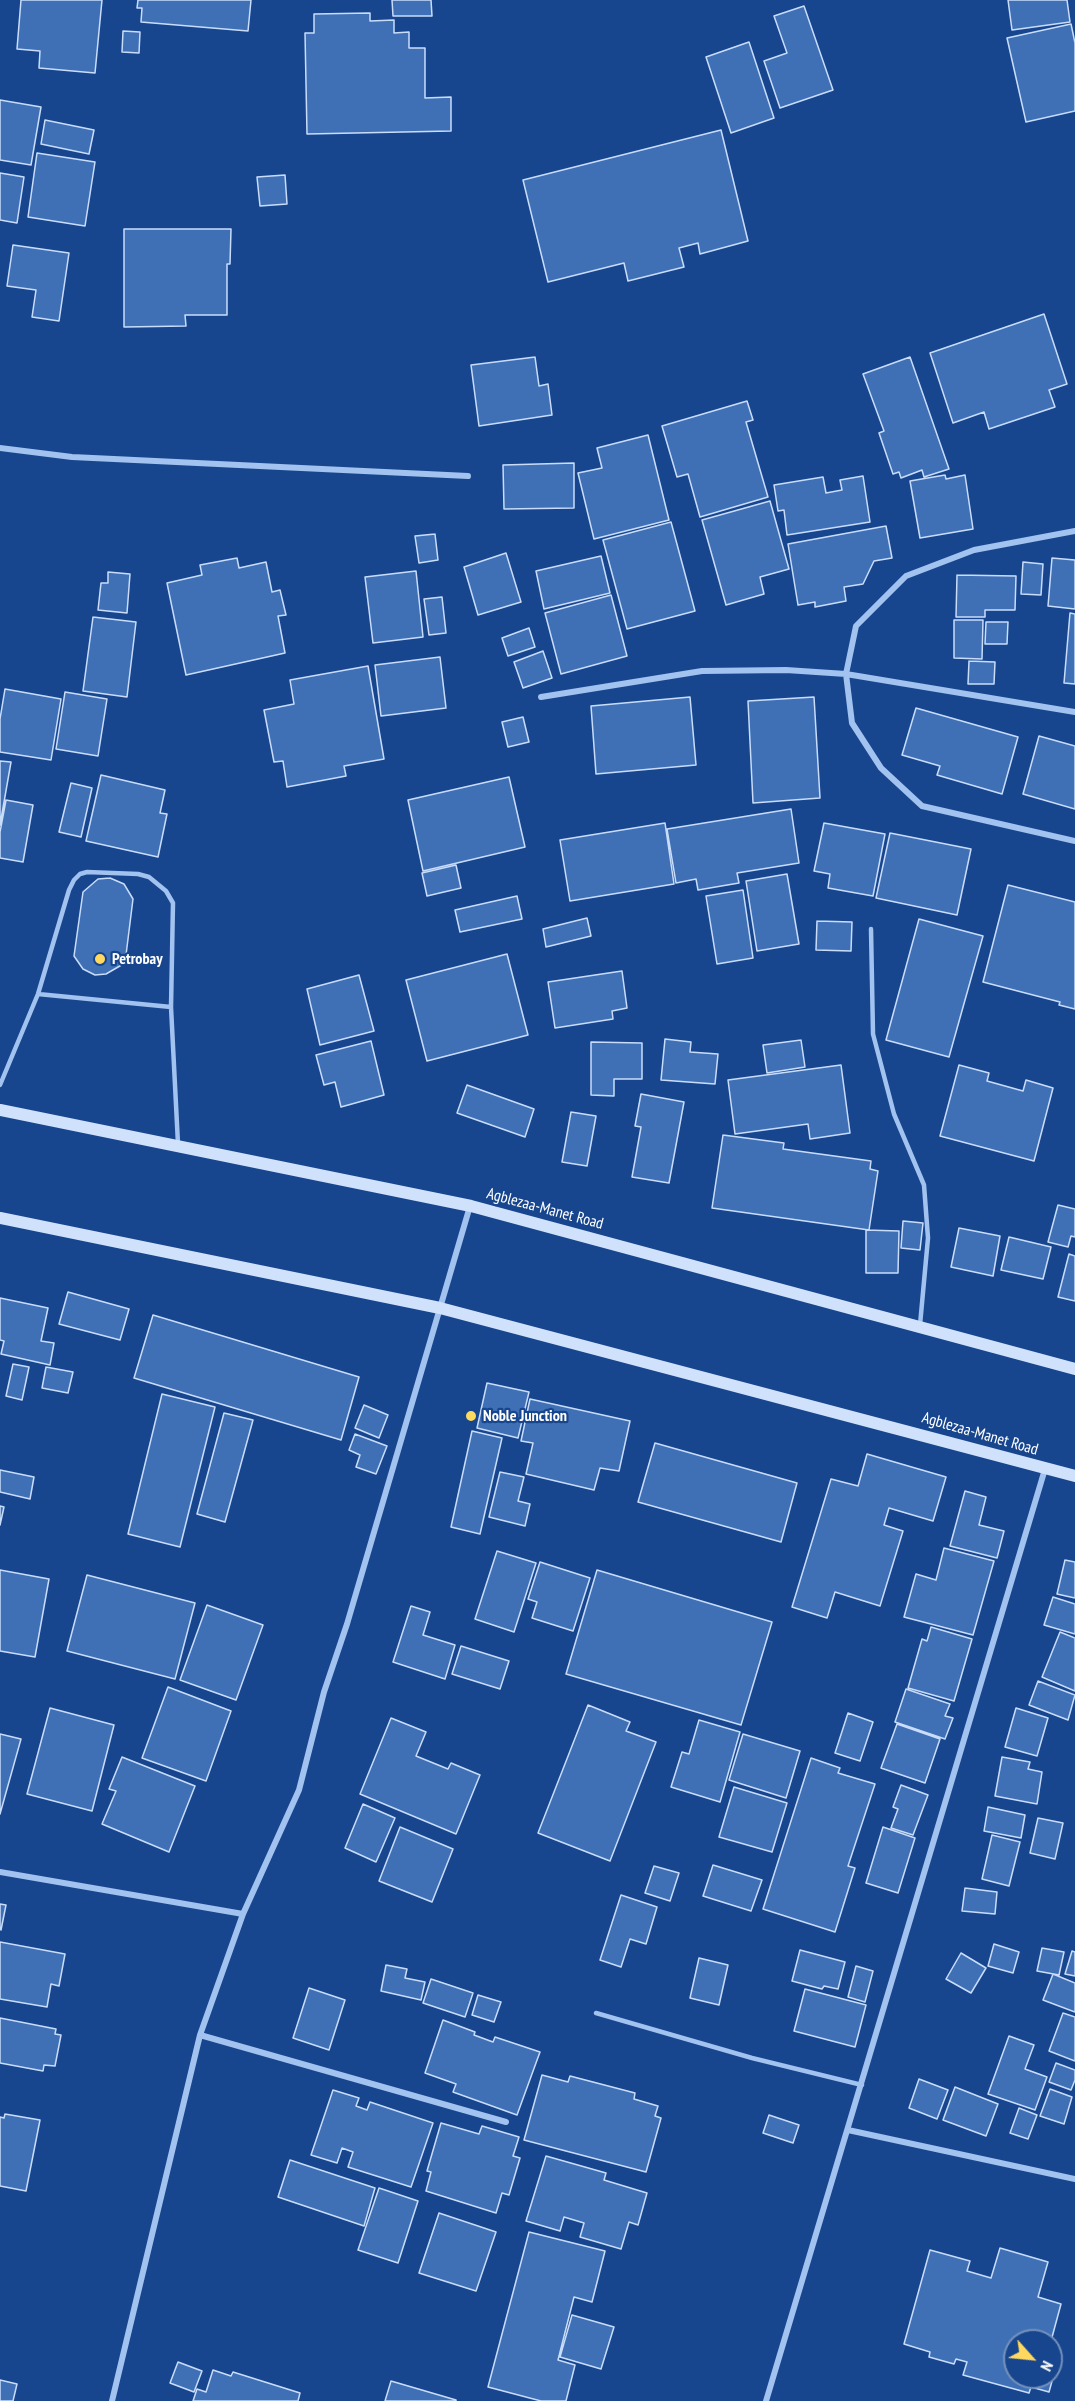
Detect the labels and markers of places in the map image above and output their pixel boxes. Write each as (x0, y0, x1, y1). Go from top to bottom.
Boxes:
place label: Petrobay (112, 949, 163, 969)
marker: Petrobay (93, 952, 107, 966)
place label: Noble Junction (483, 1406, 567, 1426)
marker: Noble Junction (464, 1409, 478, 1423)

